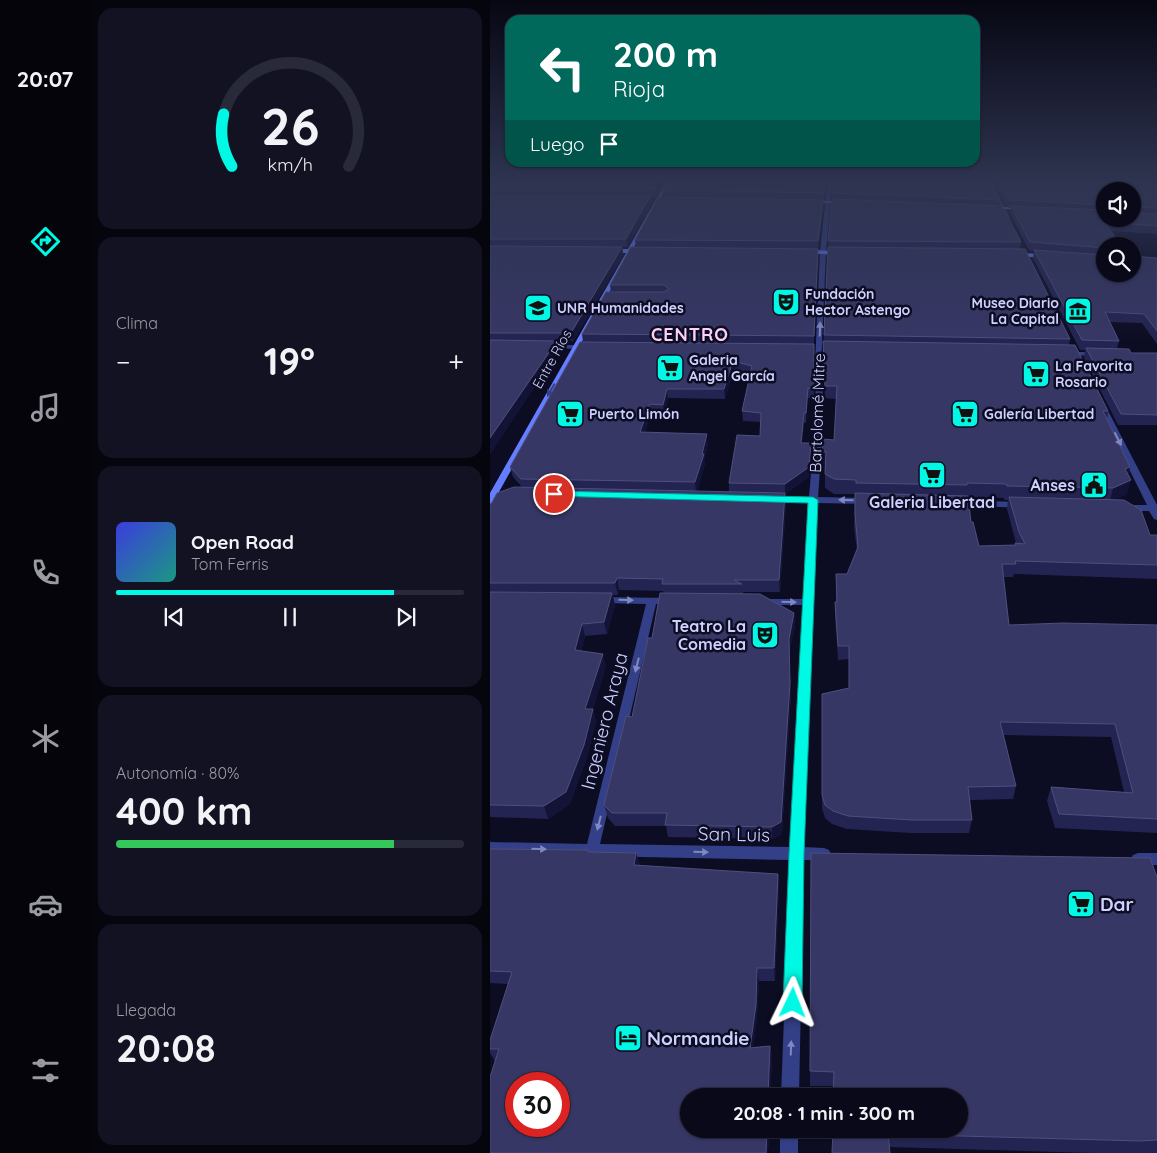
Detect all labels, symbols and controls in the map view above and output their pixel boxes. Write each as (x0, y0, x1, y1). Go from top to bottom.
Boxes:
text: 200 m (613, 32, 718, 76)
icon: left (530, 35, 595, 100)
text: 20:07 (17, 65, 73, 93)
text: Rioja (613, 75, 665, 103)
text: 26 (261, 93, 319, 158)
icon: arrive (595, 130, 623, 158)
text: Luego (530, 132, 585, 156)
text: km/h (267, 153, 313, 175)
map controls (1096, 182, 1141, 282)
button: sound (1096, 182, 1141, 227)
icon: directions (28, 224, 63, 259)
button: search (1096, 237, 1141, 282)
place label: Fundación Hector Astengo (805, 285, 911, 319)
theatre icon: Fundación Hector Astengo (771, 287, 801, 317)
school or university icon: UNR Humanidades (523, 293, 553, 323)
place label: Museo Diario La Capital (971, 294, 1059, 328)
museum icon: Museo Diario La Capital (1063, 296, 1093, 326)
place label: UNR Humanidades (557, 299, 684, 317)
text: Clima (116, 313, 158, 333)
one-way arrow (816, 320, 824, 336)
district label: CENTRO (651, 323, 729, 346)
street label: Entre Ríos (528, 326, 576, 392)
text: 19° (264, 337, 315, 385)
text: − (116, 344, 131, 379)
text: + (448, 344, 464, 379)
place label: Galeria Angel García (689, 351, 775, 385)
supermarket icon: Galeria Angel García (655, 353, 685, 383)
street label: Bartolomé Mitre (805, 353, 829, 473)
place label: La Favorita Rosario (1055, 357, 1132, 391)
supermarket icon: La Favorita Rosario (1021, 359, 1051, 389)
one-way arrow (546, 383, 555, 397)
icon: music (28, 390, 63, 425)
supermarket icon: Puerto Limón (555, 399, 585, 429)
supermarket icon: Galería Libertad (950, 399, 980, 429)
place label: Puerto Limón (589, 405, 679, 423)
place label: Galería Libertad (984, 405, 1094, 423)
one-way arrow (1114, 432, 1122, 446)
supermarket icon: Galeria Libertad (917, 460, 947, 490)
public building icon: Anses (1079, 470, 1109, 500)
pin (533, 473, 575, 515)
place label: Anses (1030, 475, 1075, 495)
icon: arrive (540, 480, 568, 508)
place label: Galeria Libertad (869, 492, 995, 512)
one-way arrow (838, 496, 854, 504)
text: Open Road (191, 530, 294, 554)
text: Tom Ferris (191, 554, 268, 574)
icon: phone (28, 555, 63, 590)
one-way arrow (618, 596, 634, 604)
one-way arrow (781, 598, 797, 606)
icon: previous (160, 603, 188, 631)
icon: pause (276, 603, 304, 631)
icon: next (392, 603, 420, 631)
place label: Teatro La Comedia (672, 616, 746, 654)
theatre icon: Teatro La Comedia (750, 620, 780, 650)
street label: Ingeniero Araya (575, 650, 633, 792)
one-way arrow (633, 658, 641, 673)
icon: climate (28, 721, 63, 756)
text: Autonomía · 80% (116, 763, 239, 783)
text: 400 km (116, 787, 252, 835)
one-way arrow (594, 815, 602, 831)
street label: San Luis (698, 821, 770, 847)
one-way arrow (531, 845, 547, 853)
one-way arrow (693, 848, 709, 856)
icon: car (28, 887, 63, 922)
supermarket icon: Dar (1066, 889, 1096, 919)
place label: Dar (1100, 892, 1134, 916)
position arrow (766, 976, 818, 1028)
text: Llegada (116, 1000, 176, 1020)
hotel icon: Normandie (613, 1023, 643, 1053)
text: 20:08 (116, 1024, 215, 1072)
place label: Normandie (647, 1026, 749, 1050)
one-way arrow (788, 1039, 796, 1055)
icon: filters (28, 1053, 63, 1088)
speed limit sign: 30 (505, 1072, 570, 1137)
text: 20:08 · 1 min · 300 m (733, 1101, 915, 1125)

